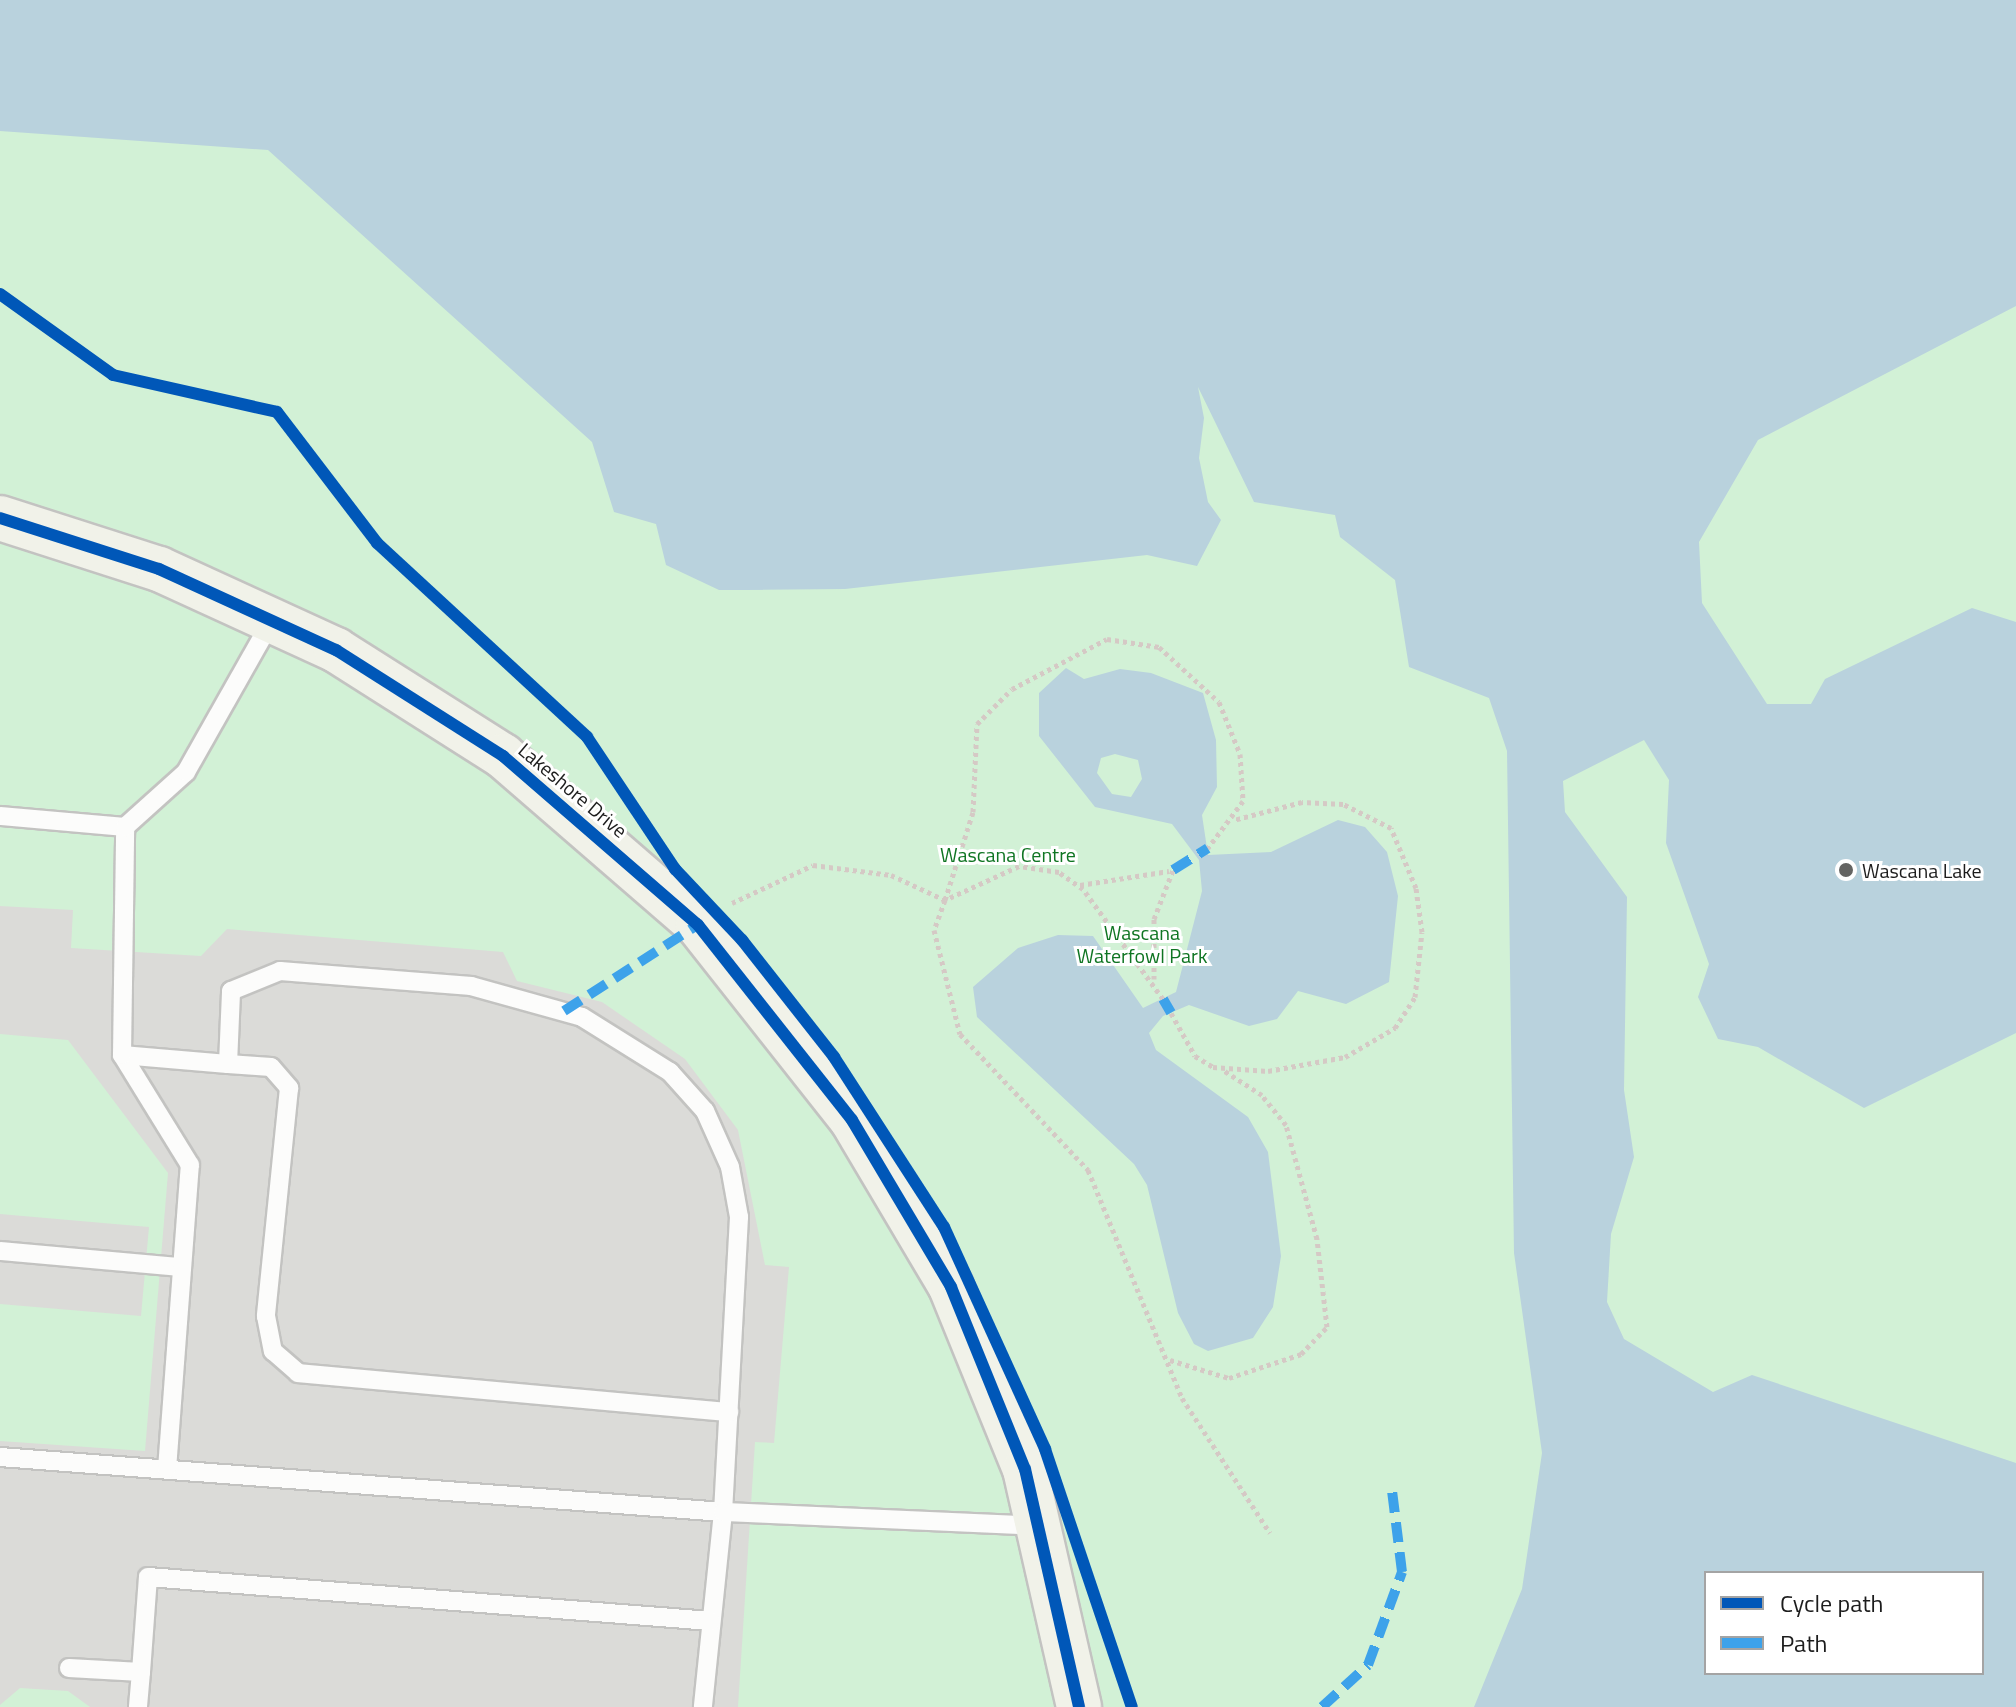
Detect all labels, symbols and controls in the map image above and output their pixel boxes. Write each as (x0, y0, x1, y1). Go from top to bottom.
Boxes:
street label: Lakeshore Drive (514, 738, 632, 842)
park label: Wascana Centre (940, 842, 1076, 866)
place label: Wascana Lake (1862, 858, 1982, 882)
marker: Wascana Lake (1837, 861, 1855, 879)
park label: Wascana Waterfowl Park (1077, 920, 1207, 967)
legend (1704, 1571, 1984, 1675)
text: Cycle path (1780, 1585, 1883, 1621)
text: Path (1780, 1625, 1827, 1661)

